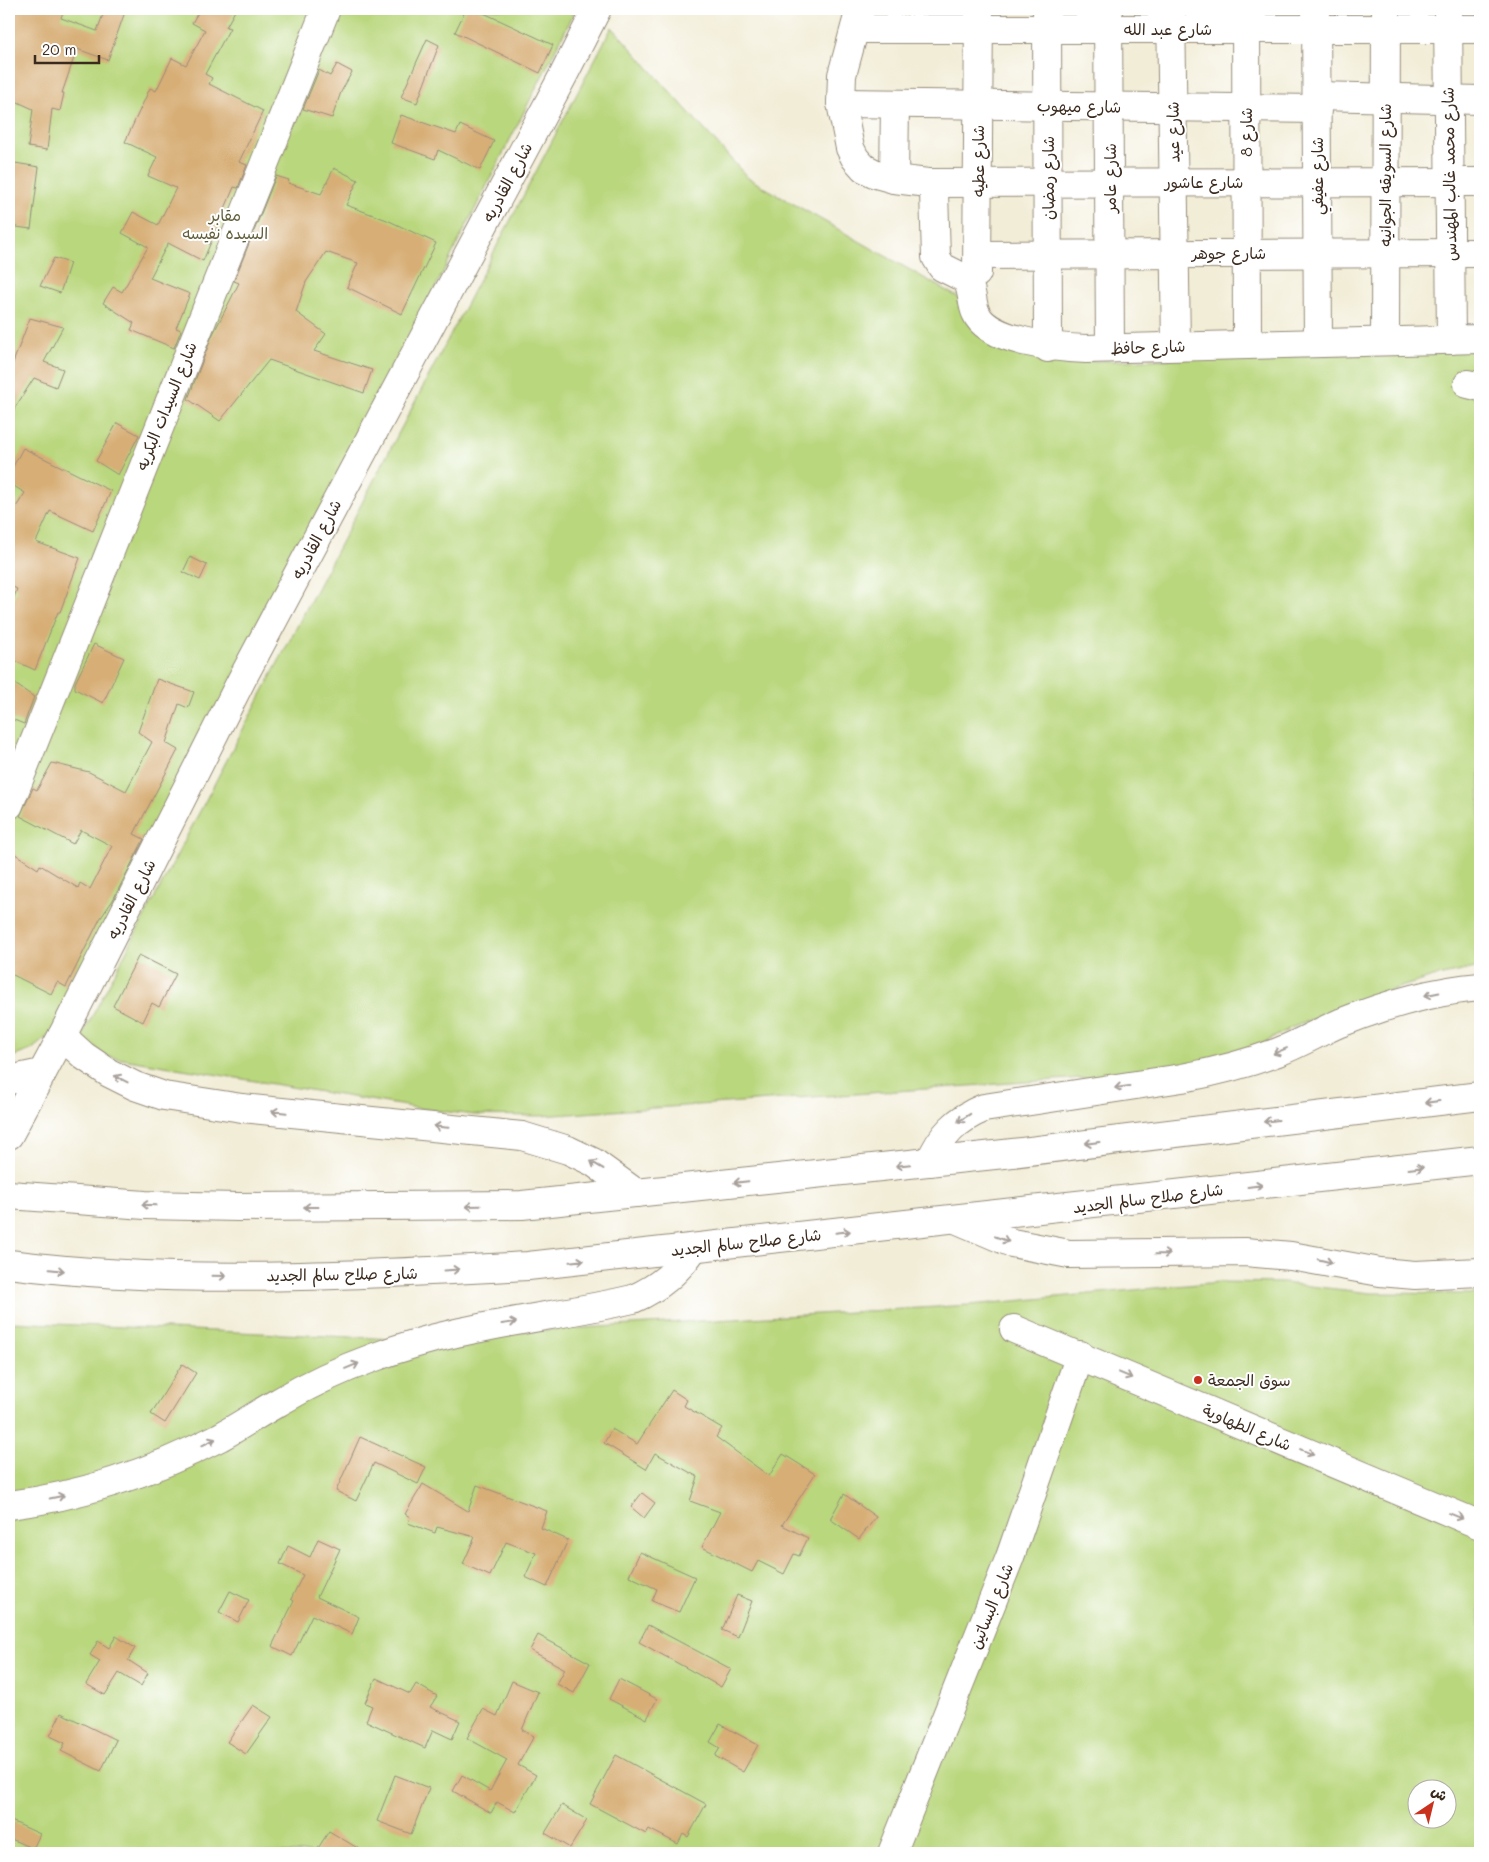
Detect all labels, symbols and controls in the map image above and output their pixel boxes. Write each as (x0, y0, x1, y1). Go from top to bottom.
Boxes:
street label: شارع عبد الله (1124, 18, 1212, 41)
scale bar (35, 32, 99, 64)
text: 20 m (42, 39, 76, 59)
street label: شارع محمد غالب المهندس (1436, 87, 1463, 261)
street label: شارع ميهوب (1037, 94, 1121, 119)
street label: شارع عيد (1161, 101, 1186, 163)
street label: شارع السويقه الجوانيه (1374, 103, 1397, 247)
street label: شارع 8 (1235, 107, 1258, 157)
street label: شارع عطيه (967, 125, 990, 197)
street label: شارع رمضان (1037, 136, 1060, 220)
street label: شارع عفيفي (1306, 137, 1332, 215)
street label: شارع القادريه (477, 138, 538, 226)
street label: شارع عامر (1099, 143, 1122, 215)
street label: شارع عاشور (1163, 171, 1243, 194)
park label: مقابر السيده نفيسه (182, 204, 268, 243)
street label: شارع جوهر (1190, 242, 1266, 265)
street label: شارع حافظ (1110, 335, 1186, 360)
street label: شارع السيدات البكريه (130, 338, 203, 474)
street label: شارع القادريه (286, 495, 347, 583)
street label: شارع القادريه (101, 855, 161, 943)
one-way arrow (1425, 990, 1441, 999)
one-way arrow (1273, 1046, 1288, 1056)
one-way arrow (114, 1074, 129, 1083)
one-way arrow (1115, 1082, 1131, 1092)
one-way arrow (1424, 1097, 1440, 1107)
one-way arrow (271, 1107, 287, 1117)
one-way arrow (957, 1112, 971, 1123)
one-way arrow (1263, 1116, 1279, 1126)
one-way arrow (433, 1122, 449, 1132)
one-way arrow (1084, 1138, 1100, 1148)
one-way arrow (590, 1159, 604, 1170)
one-way arrow (895, 1160, 911, 1170)
one-way arrow (1408, 1163, 1424, 1173)
one-way arrow (734, 1177, 750, 1187)
street label: شارع صلاح سالم الجديد (1072, 1178, 1225, 1220)
one-way arrow (1246, 1181, 1262, 1191)
one-way arrow (141, 1200, 157, 1209)
one-way arrow (466, 1201, 482, 1211)
one-way arrow (303, 1202, 320, 1212)
street label: شارع صلاح سالم الجديد (670, 1223, 823, 1263)
one-way arrow (834, 1227, 850, 1237)
one-way arrow (994, 1235, 1009, 1245)
one-way arrow (1154, 1249, 1170, 1259)
one-way arrow (568, 1256, 584, 1266)
one-way arrow (1316, 1257, 1332, 1267)
street label: شارع صلاح سالم الجديد (266, 1262, 418, 1288)
one-way arrow (49, 1265, 65, 1275)
one-way arrow (444, 1266, 460, 1275)
one-way arrow (211, 1271, 227, 1281)
one-way arrow (500, 1318, 516, 1328)
one-way arrow (344, 1360, 359, 1370)
place label: سوق الجمعة (1208, 1369, 1291, 1391)
one-way arrow (1117, 1370, 1132, 1380)
marker: سوق الجمعة (1192, 1374, 1204, 1386)
street label: شارع الطهاوية (1199, 1398, 1295, 1456)
one-way arrow (201, 1437, 216, 1446)
one-way arrow (1299, 1448, 1314, 1458)
one-way arrow (48, 1491, 64, 1501)
one-way arrow (1449, 1512, 1464, 1521)
street label: شارع البساتين (964, 1560, 1019, 1653)
north arrow (1406, 1780, 1456, 1830)
text: ش (1428, 1781, 1452, 1805)

